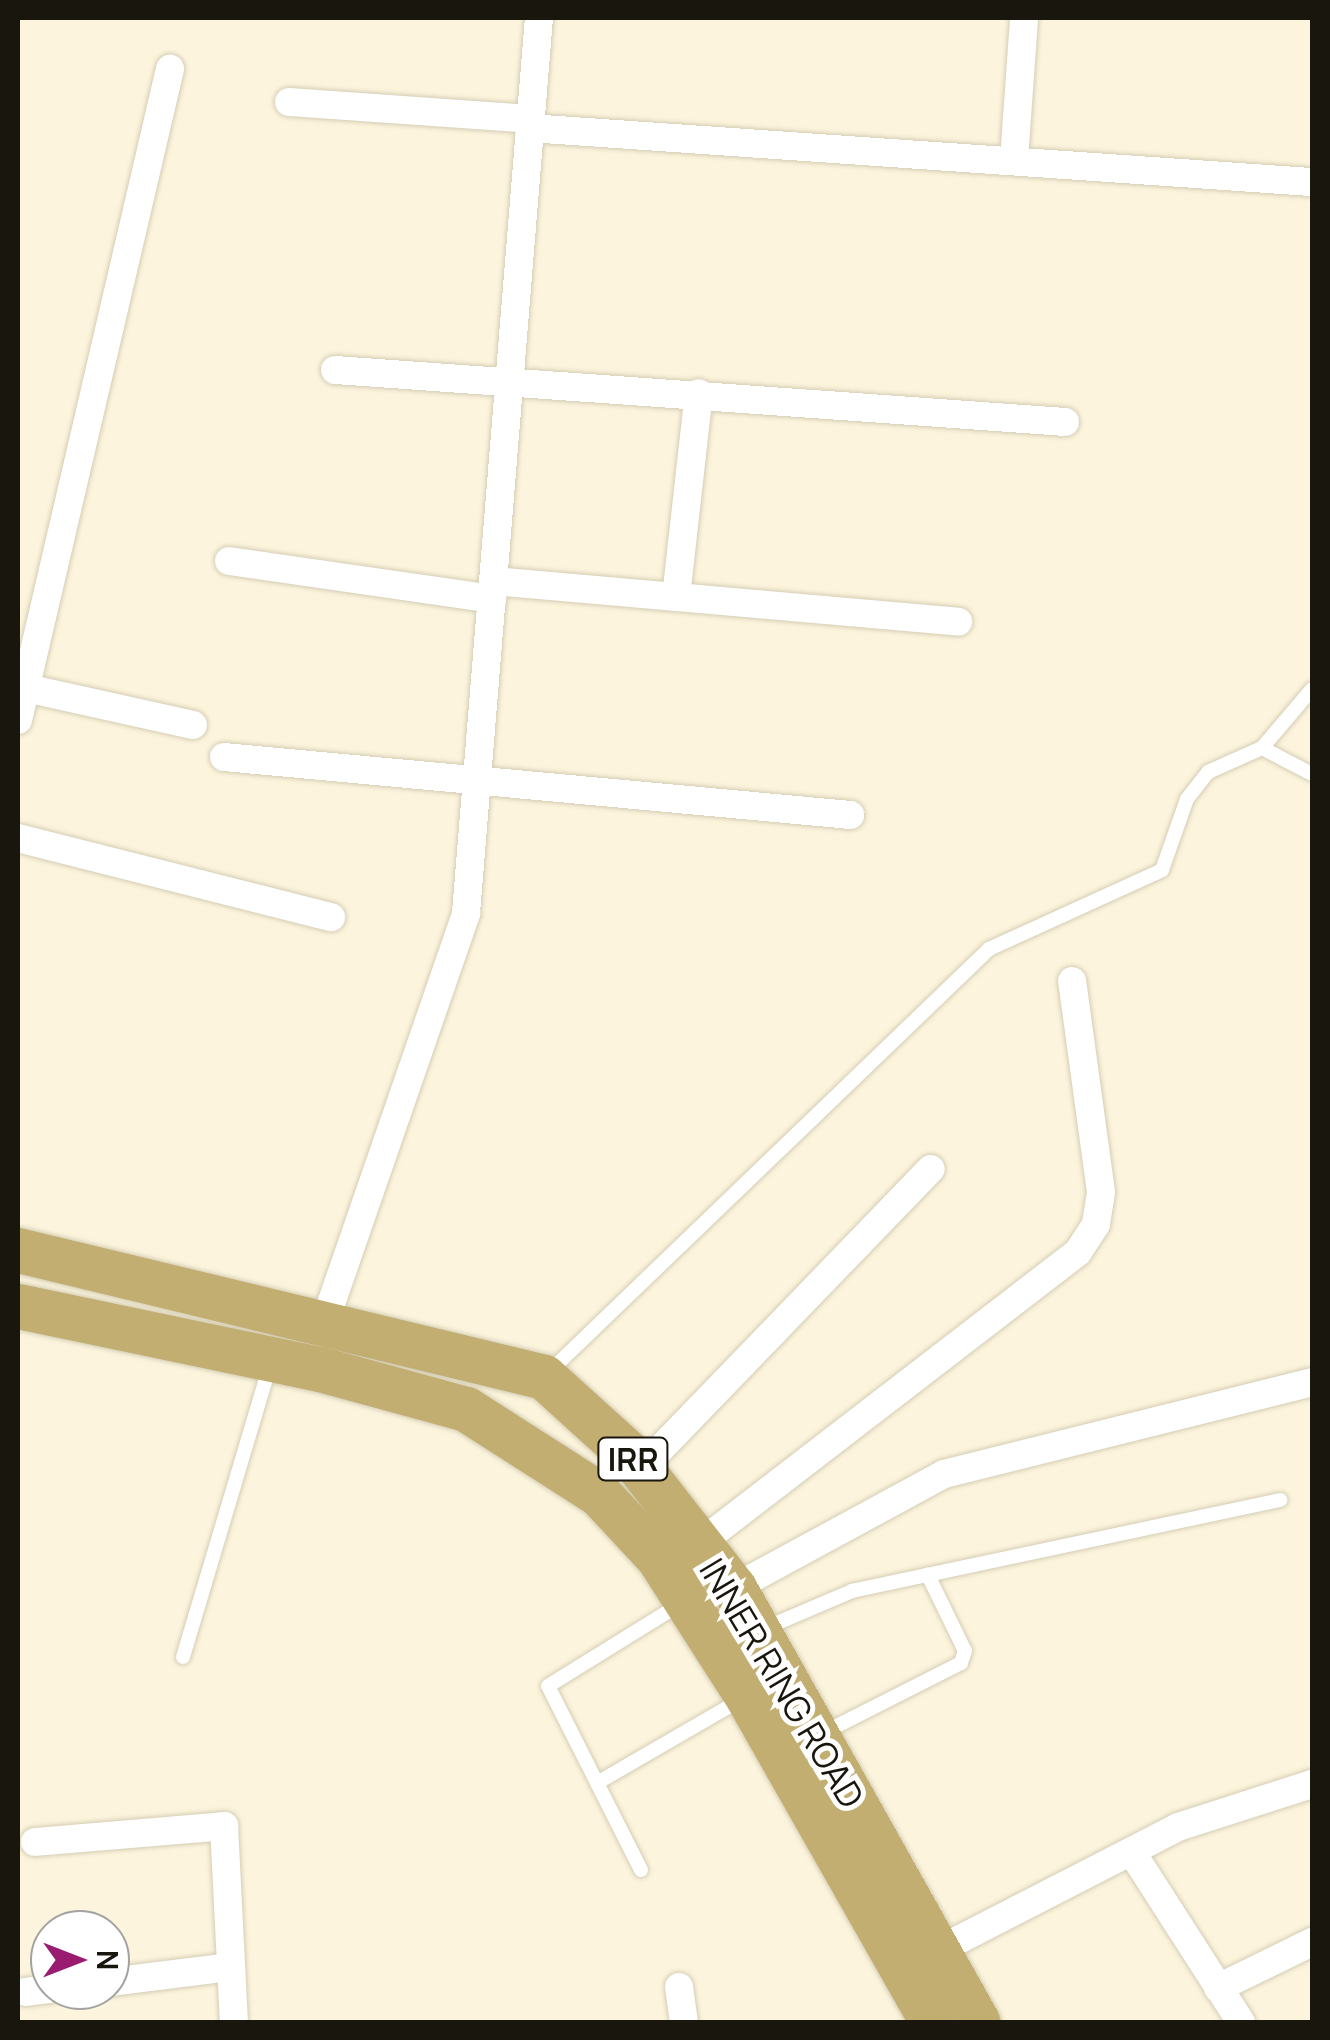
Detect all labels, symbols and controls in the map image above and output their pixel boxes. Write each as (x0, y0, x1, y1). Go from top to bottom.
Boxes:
road number: IRR (596, 1432, 670, 1486)
street label: INNER RING ROAD (691, 1551, 873, 1815)
north arrow (30, 1910, 130, 2010)
text: N (89, 1950, 127, 1970)

